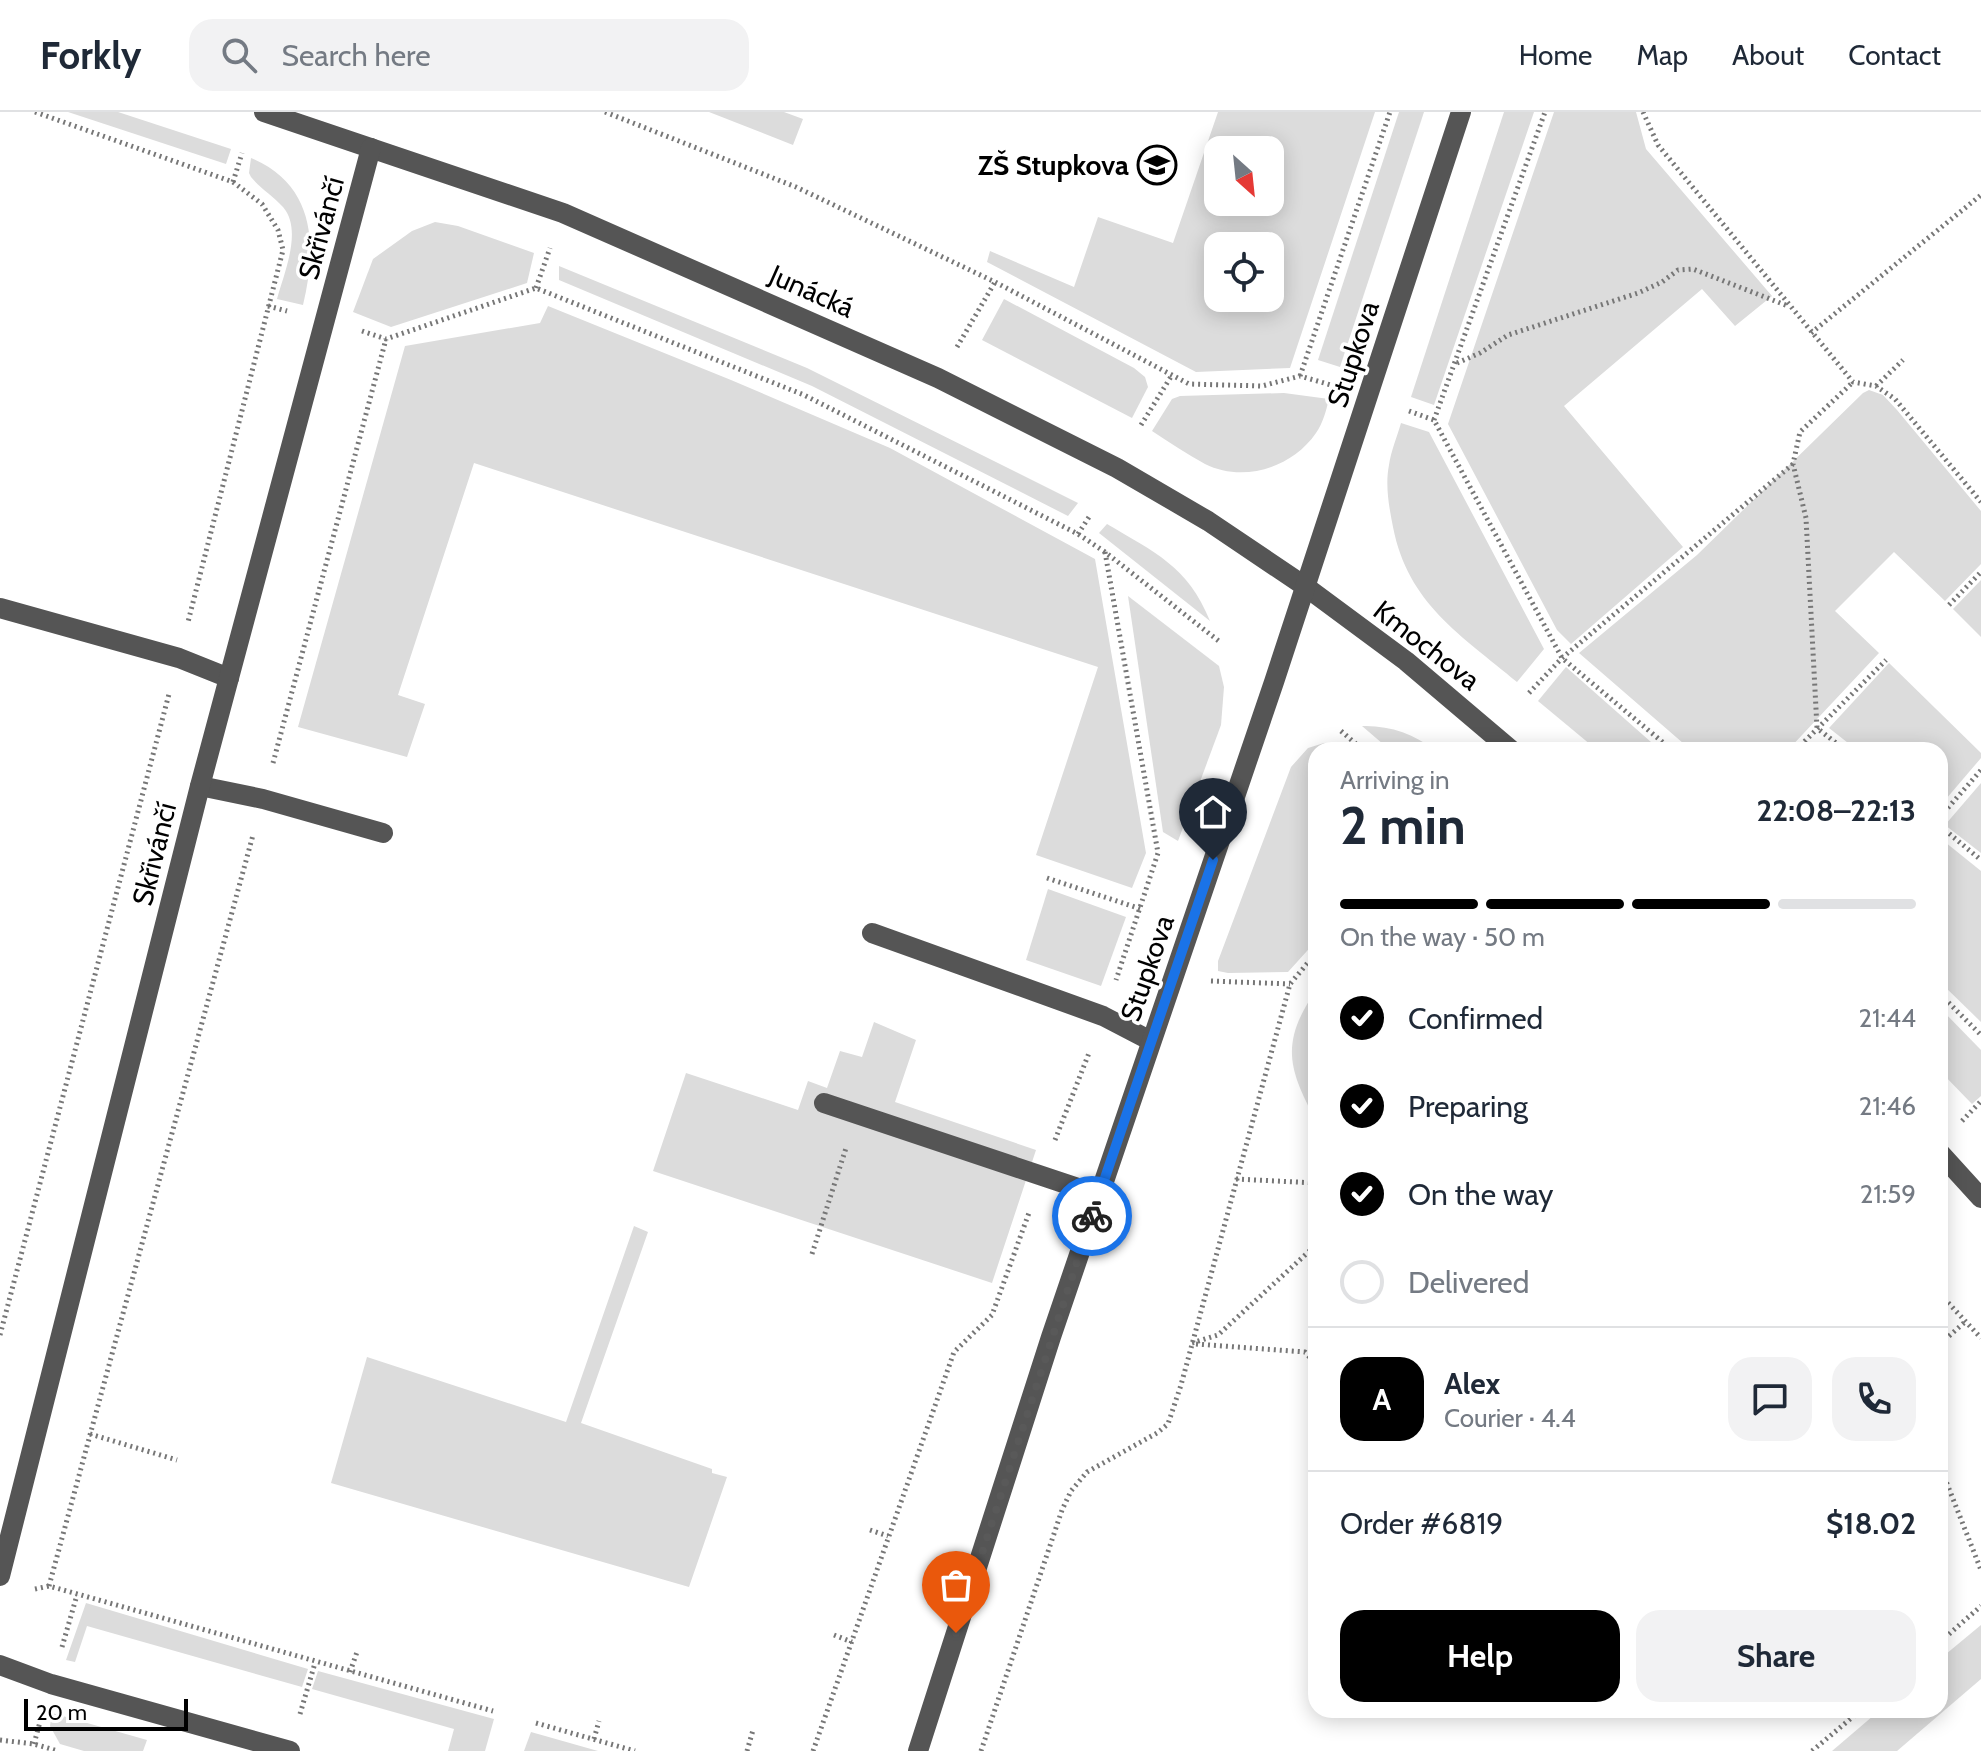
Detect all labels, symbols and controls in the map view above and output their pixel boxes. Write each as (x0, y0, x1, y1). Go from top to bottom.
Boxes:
search box (189, 19, 749, 91)
text: Forkly (40, 32, 141, 79)
icon: search (217, 33, 261, 77)
text: Search here (281, 37, 431, 74)
text: Home (1519, 38, 1592, 72)
text: Map (1636, 38, 1688, 72)
text: About (1732, 38, 1804, 72)
text: Contact (1848, 38, 1941, 72)
north arrow (1204, 136, 1284, 216)
map controls (1204, 136, 1284, 312)
school or university icon: ZŠ Stupkova (1136, 144, 1178, 186)
place label: ZŠ Stupkova (978, 148, 1129, 182)
street label: Skřivánčí (291, 173, 351, 283)
button: locate (1204, 232, 1284, 312)
street label: Junácká (763, 257, 860, 325)
street label: Stupkova (1320, 296, 1386, 411)
street label: Kmochova (1367, 593, 1488, 697)
text: Arriving in (1340, 764, 1450, 796)
pin (1179, 778, 1247, 860)
icon: home (1191, 790, 1235, 834)
text: 22:08–22:13 (1756, 792, 1916, 829)
text: 2 min (1340, 794, 1466, 857)
street label: Skřivánčí (125, 799, 183, 909)
street label: Stupkova (1113, 910, 1181, 1025)
text: On the way · 50 m (1340, 921, 1545, 953)
icon: check (1340, 996, 1384, 1040)
text: Confirmed (1408, 1000, 1543, 1037)
text: 21:44 (1858, 1002, 1916, 1034)
icon: check (1340, 1084, 1384, 1128)
text: Preparing (1408, 1088, 1528, 1125)
text: 21:46 (1859, 1090, 1916, 1122)
icon: check (1340, 1172, 1384, 1216)
courier (1052, 1176, 1132, 1256)
text: On the way (1408, 1176, 1553, 1213)
text: 21:59 (1860, 1178, 1916, 1210)
icon: bike (1070, 1194, 1114, 1238)
text: Delivered (1408, 1264, 1529, 1301)
button: chat (1728, 1357, 1812, 1441)
button: phone (1832, 1357, 1916, 1441)
text: Alex (1444, 1365, 1500, 1402)
text: A (1373, 1381, 1391, 1418)
text: Courier · 4.4 (1444, 1402, 1576, 1434)
text: Order #6819 (1340, 1505, 1503, 1542)
text: $18.02 (1826, 1505, 1916, 1542)
pin (922, 1551, 990, 1633)
icon: bag (934, 1563, 978, 1607)
button: Help (1340, 1610, 1620, 1702)
button: Share (1636, 1610, 1916, 1702)
scale bar (24, 1695, 188, 1731)
text: 20 m (36, 1699, 87, 1726)

